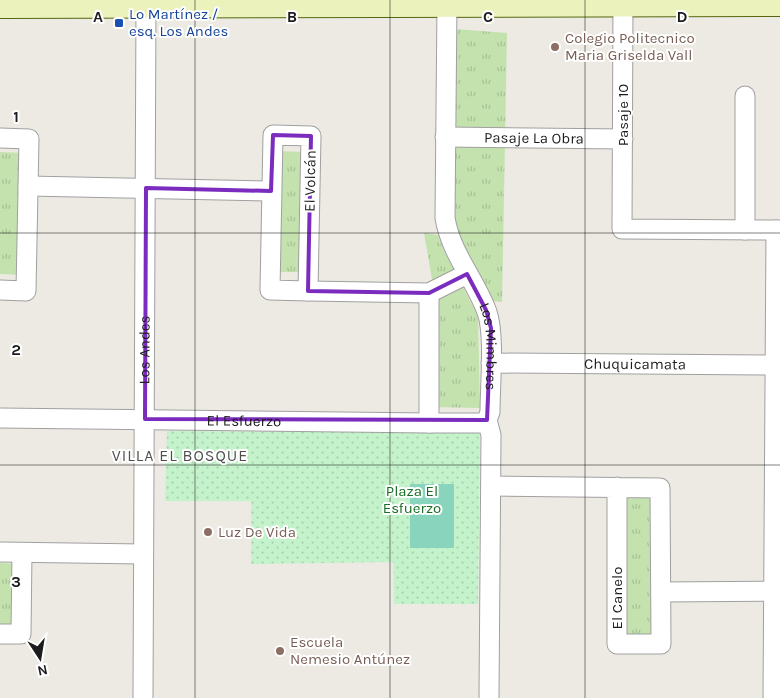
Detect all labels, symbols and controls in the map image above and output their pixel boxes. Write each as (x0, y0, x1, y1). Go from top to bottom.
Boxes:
place label: Lo Martínez / esq. Los Andes (129, 5, 228, 40)
text: A (93, 7, 103, 26)
text: B (287, 7, 297, 26)
text: C (483, 7, 493, 26)
text: D (677, 7, 688, 26)
marker: Lo Martínez / esq. Los Andes (113, 17, 125, 29)
place label: Colegio Politecnico Maria Griselda Vall (565, 29, 695, 64)
marker: Colegio Politecnico Maria Griselda Vall (549, 41, 561, 53)
street label: Pasaje 10 (614, 84, 632, 146)
text: 1 (13, 107, 19, 126)
street label: Pasaje La Obra (484, 128, 584, 148)
street label: El Volcán (300, 150, 320, 212)
street label: Los Mimbres (475, 300, 501, 391)
street label: Los Andes (135, 316, 154, 384)
text: 2 (11, 340, 21, 359)
street label: Chuquicamata (584, 355, 686, 373)
street label: El Esfuerzo (206, 411, 281, 430)
district label: VILLA EL BOSQUE (112, 446, 248, 465)
park label: Plaza El Esfuerzo (383, 482, 441, 517)
place label: Luz De Vida (218, 523, 296, 541)
marker: Luz De Vida (202, 526, 214, 538)
street label: El Canelo (608, 567, 626, 629)
text: 3 (11, 572, 21, 591)
north arrow (15, 633, 65, 683)
place label: Escuela Nemesio Antúnez (290, 633, 410, 668)
marker: Escuela Nemesio Antúnez (274, 645, 286, 657)
text: N (36, 661, 49, 680)

